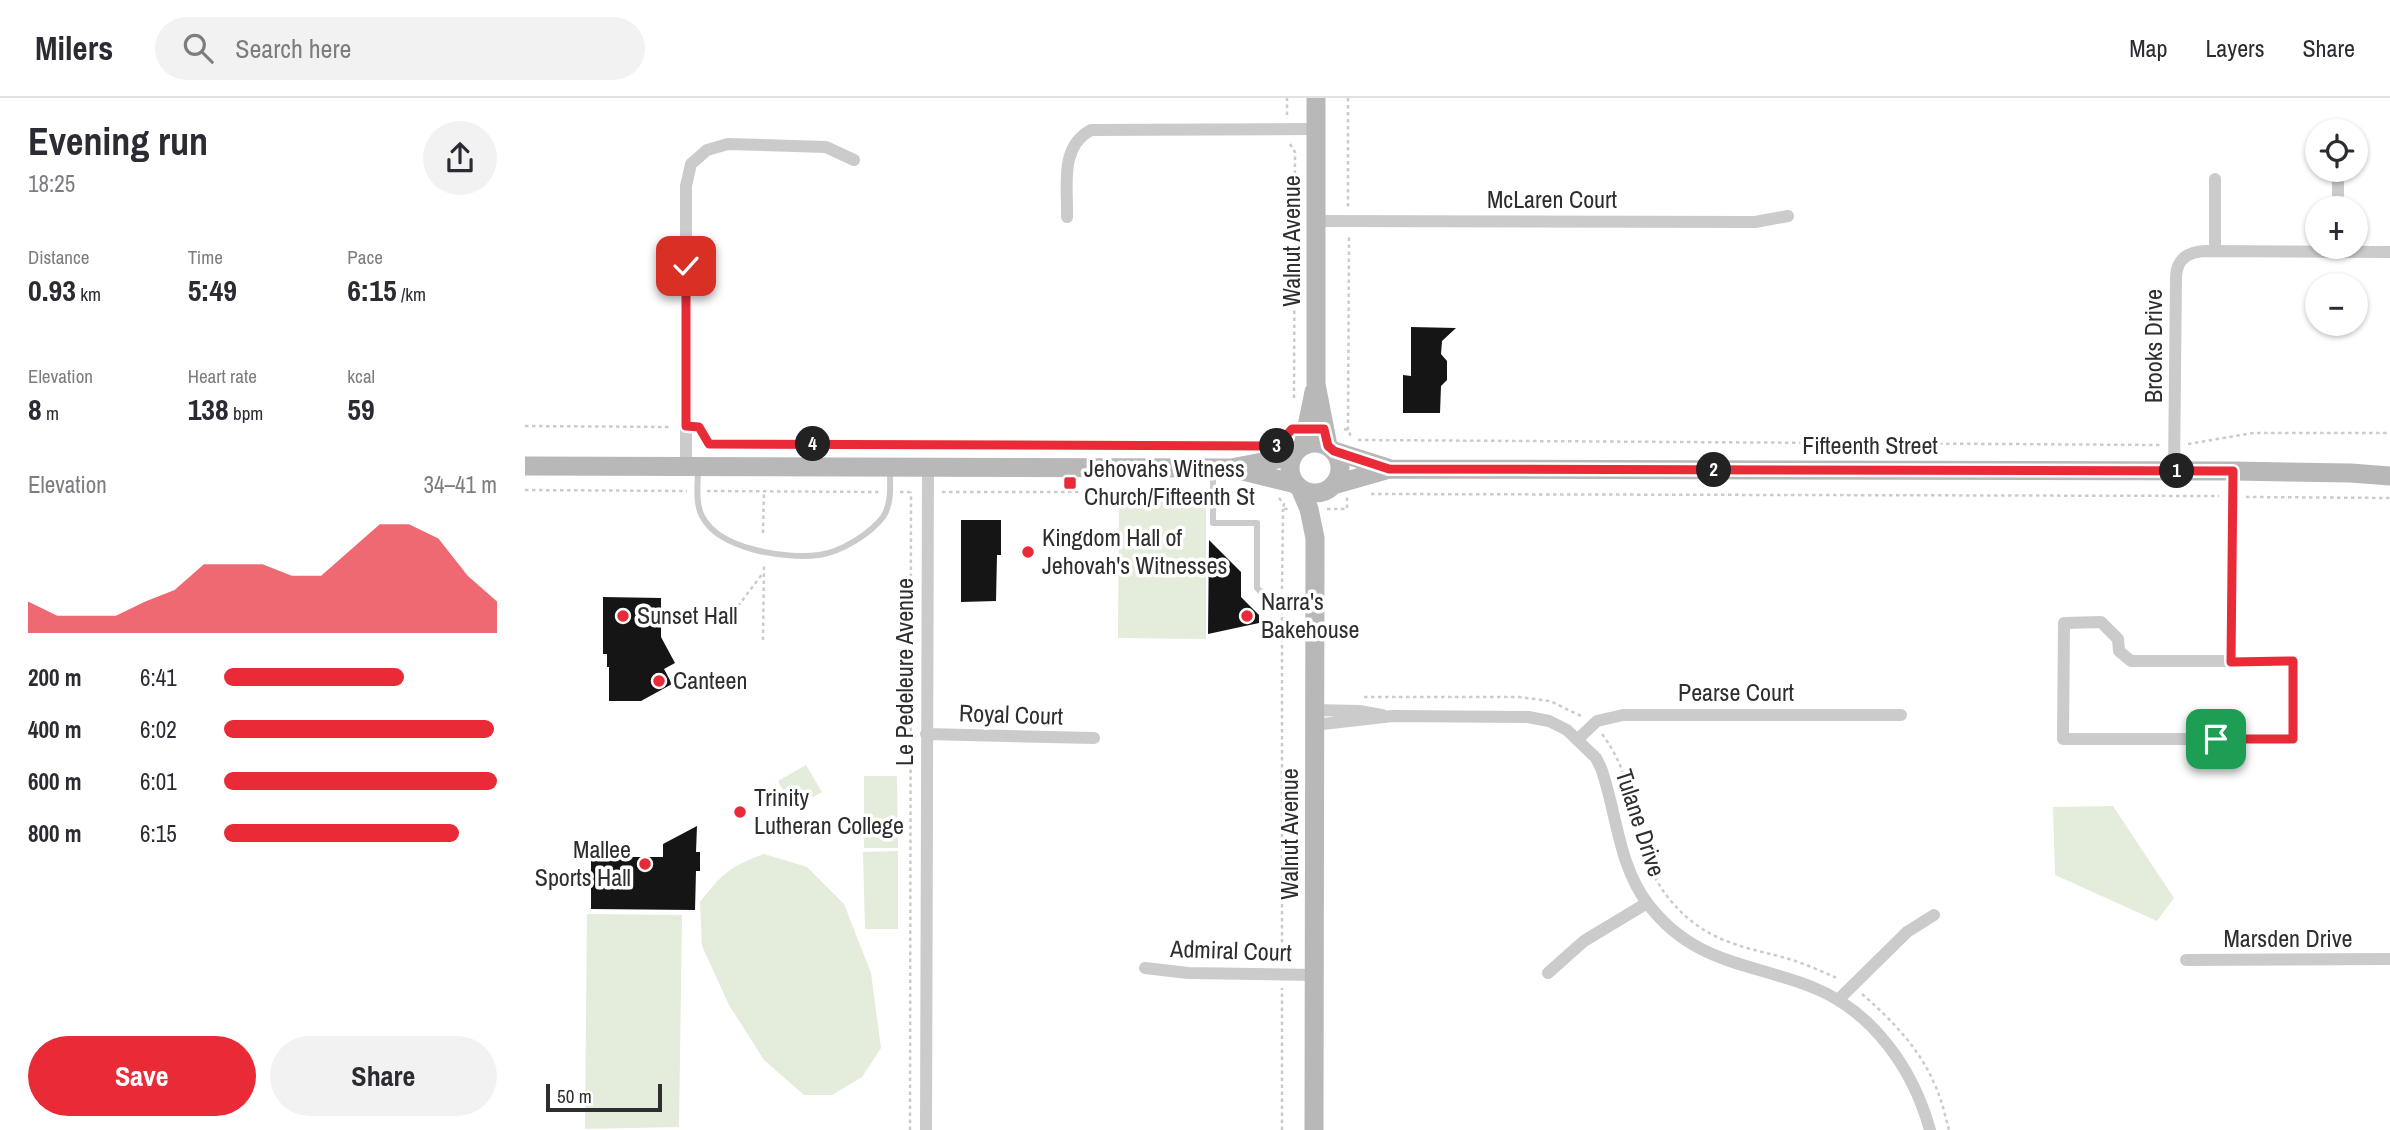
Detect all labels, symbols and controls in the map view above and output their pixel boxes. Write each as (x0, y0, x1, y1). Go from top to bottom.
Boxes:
search box (155, 17, 645, 80)
text: Milers (35, 26, 113, 70)
icon: search (179, 29, 217, 67)
text: Search here (235, 31, 351, 66)
text: Map (2129, 32, 2167, 64)
text: Layers (2205, 32, 2264, 64)
text: Share (2302, 32, 2355, 64)
text: Evening run (28, 116, 208, 167)
map controls (2305, 119, 2368, 336)
button: locate (2305, 119, 2368, 182)
button: share (423, 121, 497, 195)
text: 18:25 (28, 168, 75, 199)
street label: Walnut Avenue (1275, 175, 1307, 307)
street label: McLaren Court (1487, 183, 1618, 215)
button: + (2305, 196, 2368, 259)
pin (656, 236, 716, 296)
text: Distance (28, 244, 89, 270)
text: Time (188, 244, 223, 270)
text: Pace (347, 244, 383, 270)
icon: check (667, 247, 705, 285)
text: 0.93 (28, 270, 76, 310)
text: 5:49 (188, 270, 237, 310)
text: 6:15 (347, 270, 397, 310)
button: − (2305, 273, 2368, 336)
text: km (76, 281, 101, 307)
text: /km (397, 281, 426, 307)
street label: Brooks Drive (2137, 289, 2169, 403)
text: Elevation (28, 363, 93, 389)
text: Heart rate (188, 363, 257, 389)
text: kcal (347, 363, 375, 389)
text: 8 (28, 389, 42, 429)
text: 138 (188, 389, 229, 429)
text: 59 (347, 389, 375, 429)
text: m (42, 400, 59, 426)
text: bpm (229, 400, 263, 426)
pin: 4 (795, 426, 831, 462)
pin: 3 (1259, 428, 1295, 464)
street label: Fifteenth Street (1802, 429, 1938, 461)
text: 4 (808, 430, 817, 456)
text: 3 (1272, 432, 1281, 458)
place label: Jehovahs Witness Church/Fifteenth St (1084, 452, 1255, 512)
pin: 2 (1697, 452, 1731, 488)
pin: 1 (2159, 454, 2195, 488)
text: 2 (1709, 456, 1718, 482)
text: 1 (2172, 457, 2181, 483)
text: Elevation (28, 469, 107, 500)
text: 34–41 m (424, 469, 497, 500)
marker: Jehovahs Witness Church/Fifteenth St (1062, 475, 1078, 491)
place label: Kingdom Hall of Jehovah's Witnesses (1042, 521, 1227, 581)
marker: Kingdom Hall of Jehovah's Witnesses (1020, 544, 1036, 560)
street label: Le Pedeleure Avenue (888, 578, 920, 766)
place label: Narra's Bakehouse (1261, 585, 1359, 645)
place label: Sunset Hall (637, 599, 738, 631)
marker: Sunset Hall (615, 608, 631, 624)
marker: Narra's Bakehouse (1239, 608, 1255, 624)
text: 200 m (28, 662, 81, 693)
text: 6:41 (140, 662, 177, 693)
place label: Canteen (673, 664, 747, 696)
marker: Canteen (651, 673, 667, 689)
street label: Pearse Court (1678, 676, 1794, 708)
street label: Royal Court (959, 696, 1064, 732)
pin (2186, 709, 2246, 769)
text: 400 m (28, 714, 81, 745)
text: 6:02 (140, 714, 177, 745)
icon: arrive (2197, 720, 2235, 758)
street label: Tulane Drive (1609, 765, 1673, 880)
text: 600 m (28, 766, 81, 797)
text: 6:01 (140, 766, 177, 797)
street label: Walnut Avenue (1273, 768, 1305, 900)
place label: Trinity Lutheran College (754, 781, 904, 841)
marker: Trinity Lutheran College (732, 804, 748, 820)
text: 800 m (28, 818, 81, 849)
text: 6:15 (140, 818, 177, 849)
place label: Mallee Sports Hall (535, 833, 631, 893)
marker: Mallee Sports Hall (637, 856, 653, 872)
street label: Marsden Drive (2223, 922, 2353, 954)
street label: Admiral Court (1169, 932, 1293, 968)
button: Save (28, 1036, 256, 1116)
button: Share (270, 1036, 497, 1116)
scale bar (546, 1081, 661, 1113)
text: 50 m (557, 1083, 592, 1109)

